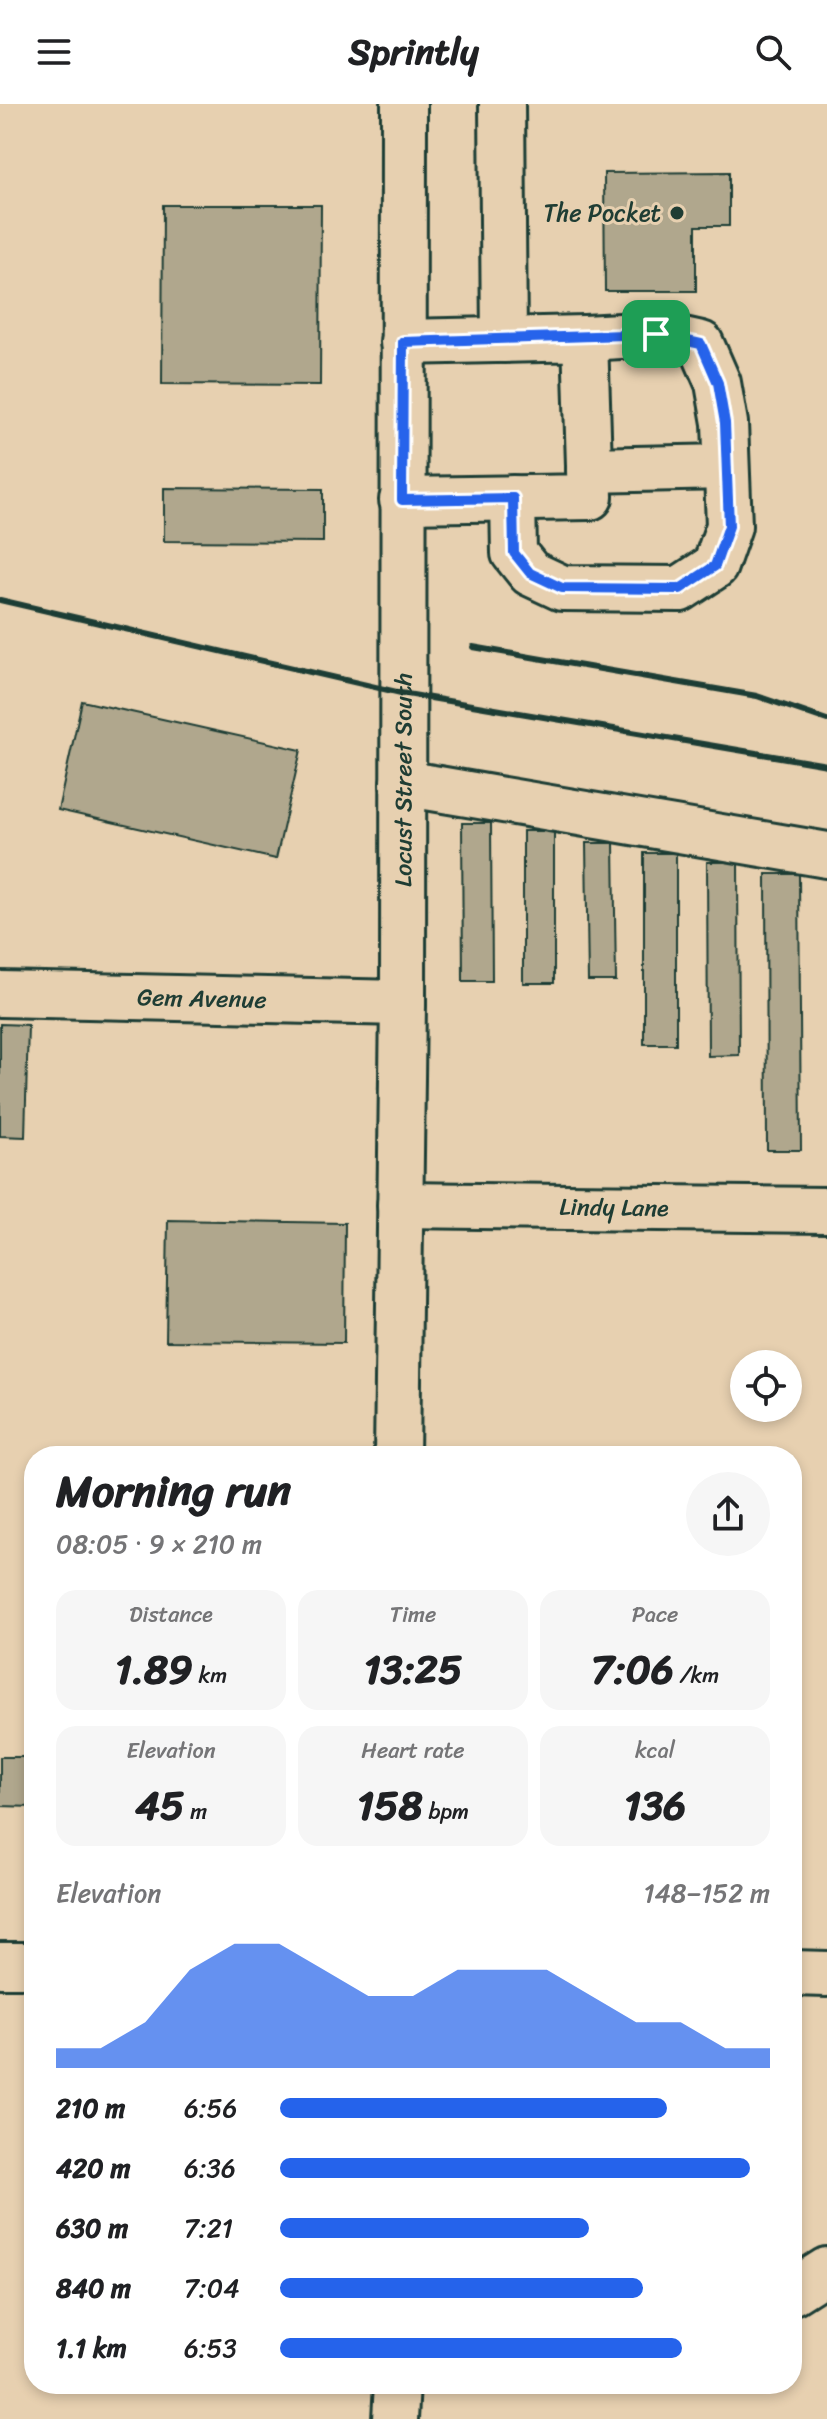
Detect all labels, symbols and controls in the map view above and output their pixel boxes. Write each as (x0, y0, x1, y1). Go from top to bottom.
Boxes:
text: Sprintly (348, 20, 479, 84)
icon: menu (32, 30, 76, 74)
icon: search (751, 30, 795, 74)
place label: The Pocket (543, 192, 661, 234)
marker: The Pocket (668, 204, 686, 222)
pin (622, 300, 690, 368)
icon: arrive (634, 312, 678, 356)
street label: Locust Street South (382, 673, 424, 887)
street label: Gem Avenue (137, 976, 267, 1021)
street label: Lindy Lane (559, 1186, 669, 1229)
map controls (730, 1350, 802, 1422)
button: locate (730, 1350, 802, 1422)
text: Morning run (56, 1452, 291, 1530)
button: share (686, 1472, 770, 1556)
text: 08:05 · 9 × 210 m (56, 1521, 262, 1567)
text: Distance (129, 1595, 213, 1634)
text: Time (390, 1595, 436, 1634)
text: Pace (632, 1595, 678, 1634)
text: 1.89 (115, 1634, 193, 1705)
text: 13:25 (364, 1634, 462, 1705)
text: 7:06 (591, 1634, 674, 1705)
text: km (193, 1656, 227, 1695)
text: /km (674, 1656, 719, 1695)
text: Elevation (126, 1731, 216, 1770)
text: Heart rate (361, 1731, 465, 1770)
text: kcal (635, 1731, 675, 1770)
text: 45 (135, 1770, 184, 1841)
text: 158 (357, 1770, 423, 1841)
text: 136 (624, 1770, 686, 1841)
text: m (184, 1792, 207, 1831)
text: bpm (423, 1792, 469, 1831)
text: Elevation (56, 1870, 161, 1916)
text: 148–152 m (643, 1870, 770, 1916)
text: 210 m (56, 2085, 125, 2131)
text: 6:56 (184, 2085, 237, 2131)
text: 420 m (56, 2145, 130, 2191)
text: 6:36 (184, 2145, 236, 2191)
text: 630 m (56, 2205, 128, 2251)
text: 7:21 (184, 2205, 233, 2251)
text: 840 m (56, 2265, 131, 2311)
text: 7:04 (184, 2265, 239, 2311)
text: 1.1 km (56, 2325, 127, 2371)
text: 6:53 (184, 2325, 237, 2371)

